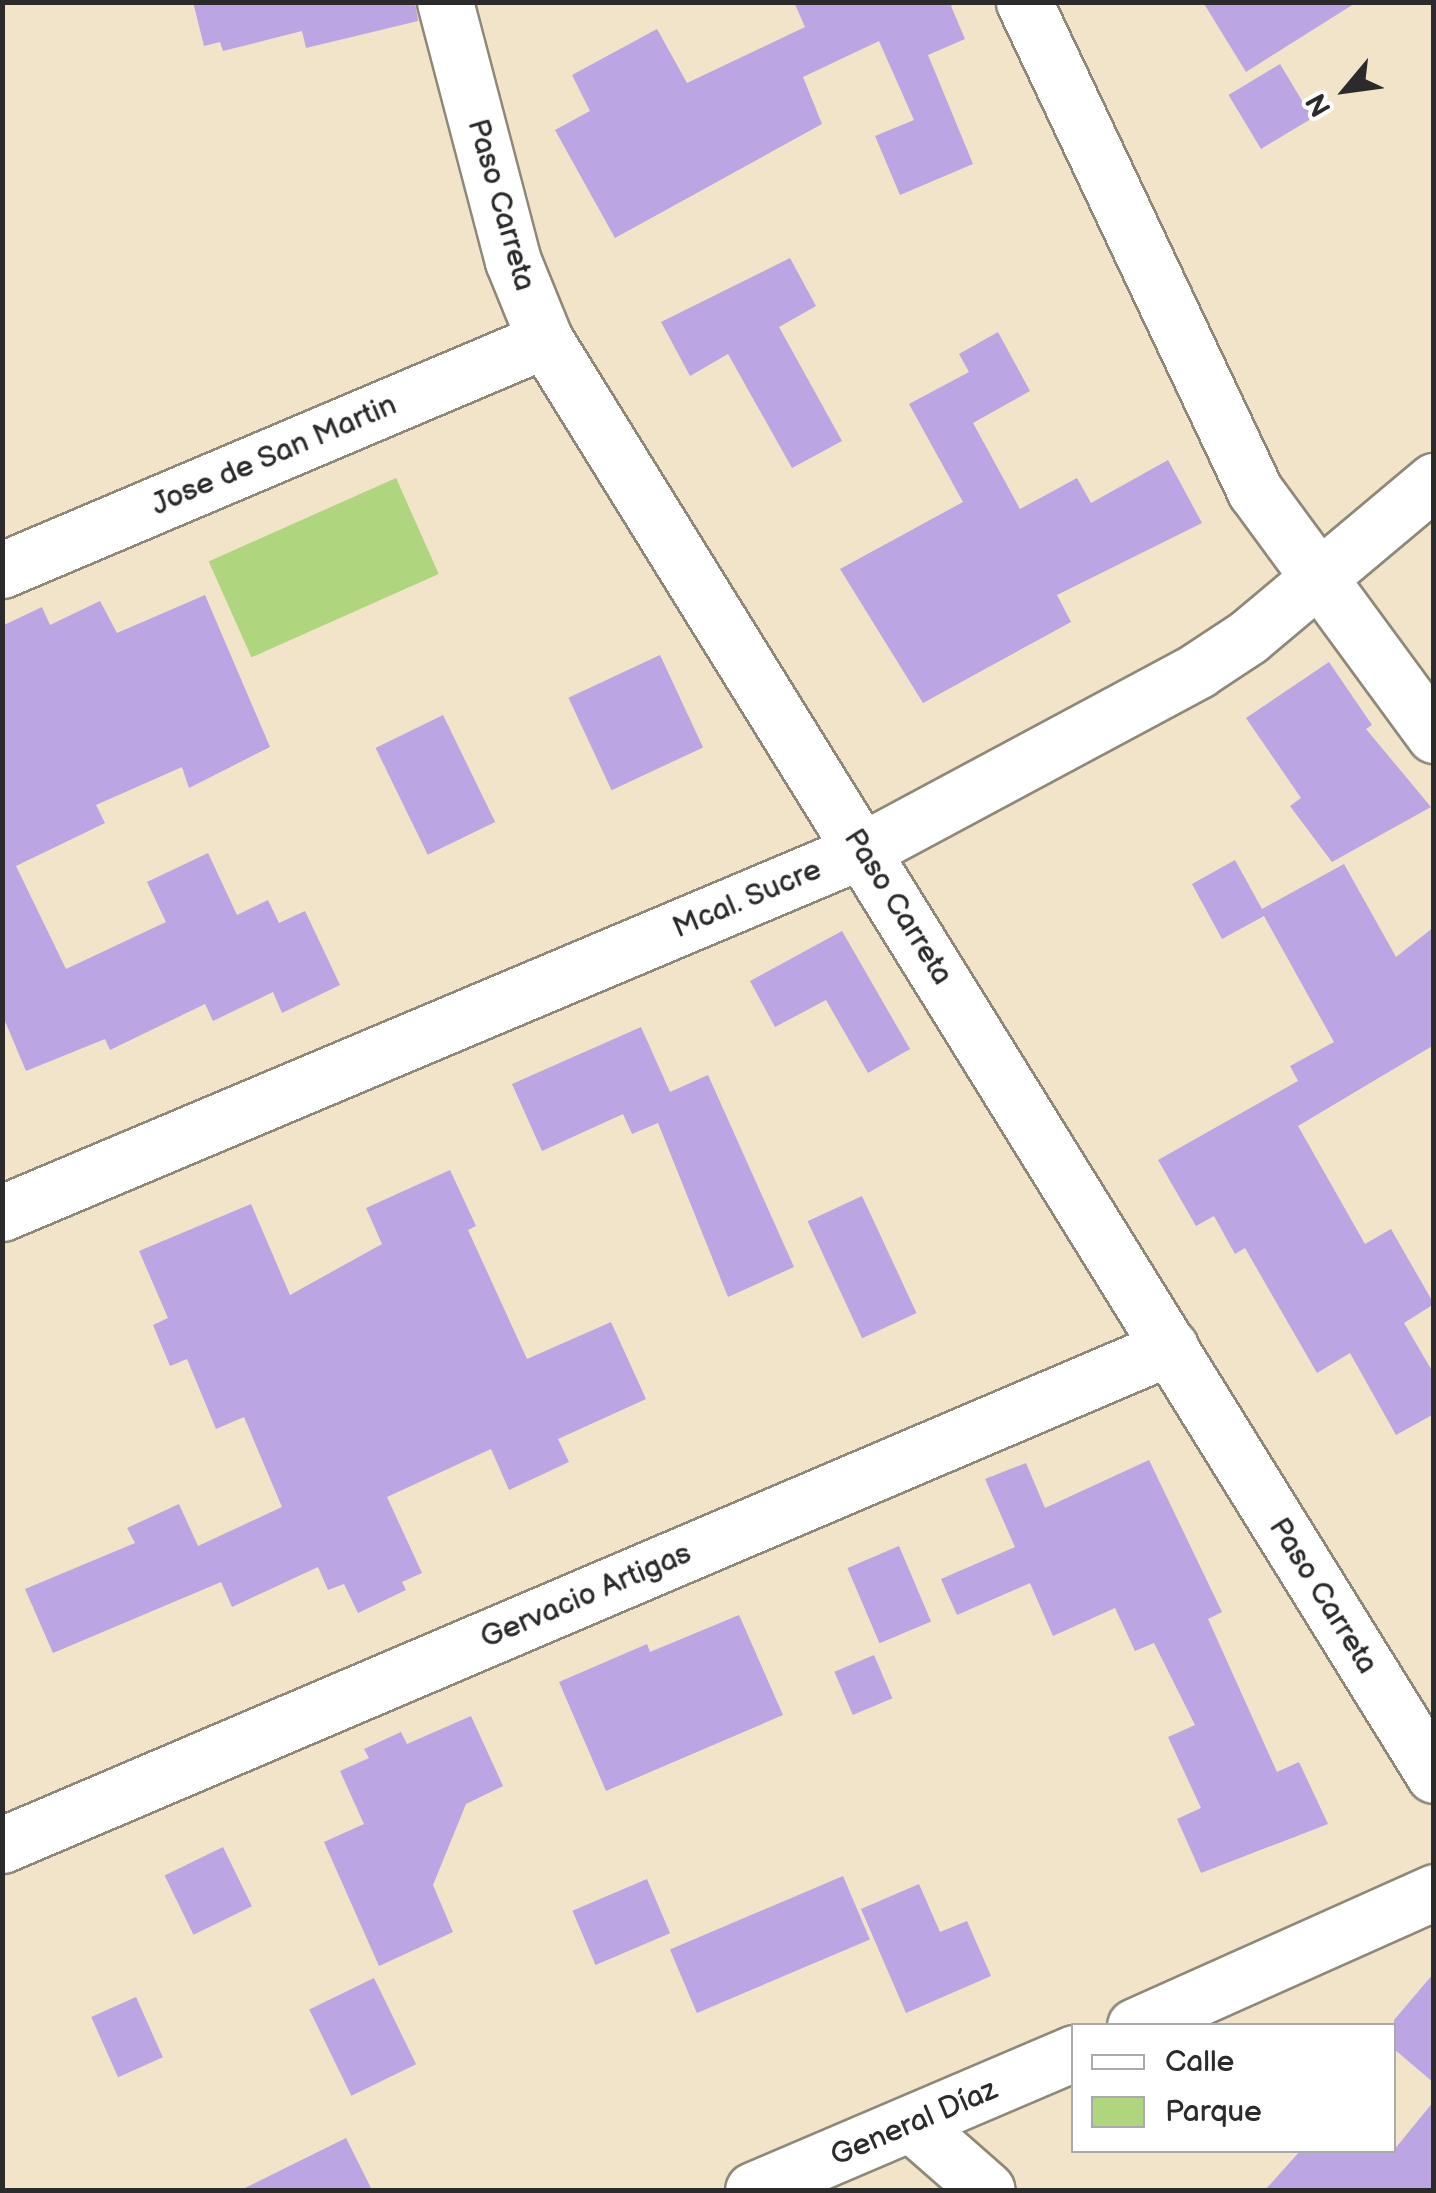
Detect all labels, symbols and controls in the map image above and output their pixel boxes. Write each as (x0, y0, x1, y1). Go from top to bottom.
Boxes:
north arrow (1296, 40, 1396, 140)
text: N (1300, 88, 1339, 122)
street label: Paso Carreta (459, 115, 543, 295)
street label: Jose de San Martin (146, 387, 402, 523)
street label: Paso Carreta (836, 822, 960, 992)
street label: Mcal. Sucre (667, 852, 827, 946)
street label: Paso Carreta (1261, 1511, 1385, 1681)
street label: Gervacio Artigas (475, 1535, 697, 1657)
legend (1071, 2023, 1396, 2153)
text: Calle (1165, 2044, 1234, 2080)
street label: General Díaz (825, 2072, 1003, 2174)
text: Parque (1165, 2094, 1262, 2130)

